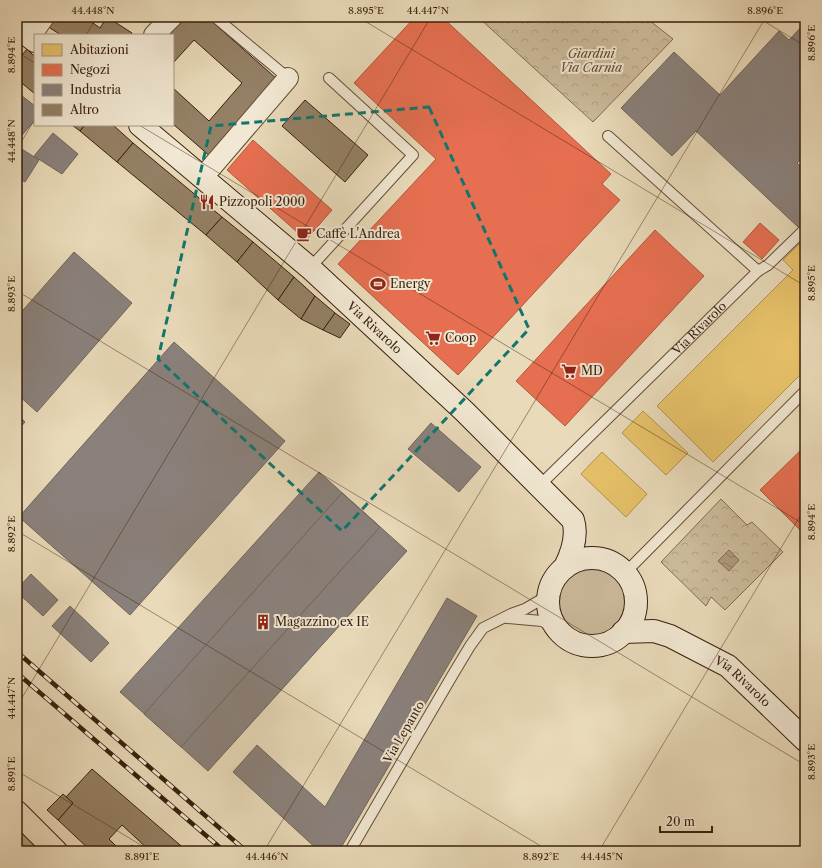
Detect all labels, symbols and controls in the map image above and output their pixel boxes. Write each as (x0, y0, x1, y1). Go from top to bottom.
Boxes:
text: 44.448°N (71, 4, 115, 17)
text: 8.895°E (348, 4, 384, 17)
text: 44.447°N (407, 4, 449, 17)
text: 8.896°E (747, 4, 783, 17)
text: 8.896°E (805, 25, 818, 61)
legend (34, 34, 174, 126)
text: 8.894°E (5, 37, 18, 73)
text: Abitazioni (69, 42, 129, 57)
park label: Giardini Via Carnia (560, 46, 622, 75)
text: Negozi (70, 62, 110, 77)
text: Industria (70, 82, 122, 97)
text: Altro (69, 102, 99, 117)
text: 44.448°N (5, 119, 18, 163)
restaurant icon: Pizzopoli 2000 (198, 193, 216, 211)
place label: Pizzopoli 2000 (219, 194, 305, 209)
cafe icon: Caffè L'Andrea (295, 225, 313, 243)
place label: Caffè L'Andrea (316, 226, 401, 241)
text: 8.895°E (805, 265, 818, 301)
sports icon: Energy (369, 275, 387, 293)
text: 8.893°E (5, 276, 18, 312)
place label: Energy (390, 276, 431, 291)
street label: Via Rivarolo (343, 298, 405, 357)
street label: Via Rivarolo (668, 298, 729, 358)
supermarket icon: Coop (424, 329, 442, 347)
place label: Coop (445, 330, 476, 345)
supermarket icon: MD (560, 362, 578, 380)
place label: MD (581, 363, 603, 378)
text: 8.894°E (805, 504, 818, 540)
text: 8.892°E (5, 516, 18, 552)
building icon: Magazzino ex IE (254, 613, 272, 631)
place label: Magazzino ex IE (275, 614, 369, 629)
street label: Via Rivarolo (712, 652, 774, 710)
text: 44.447°N (5, 677, 18, 719)
street label: Via Lepanto (379, 698, 427, 766)
text: 8.893°E (805, 744, 818, 780)
text: 8.891°E (5, 757, 18, 791)
scale bar (660, 808, 712, 834)
text: 20 m (666, 814, 695, 829)
text: 8.891°E (125, 850, 159, 863)
text: 44.446°N (246, 850, 289, 863)
text: 8.892°E (523, 850, 559, 863)
text: 44.445°N (581, 850, 623, 863)

